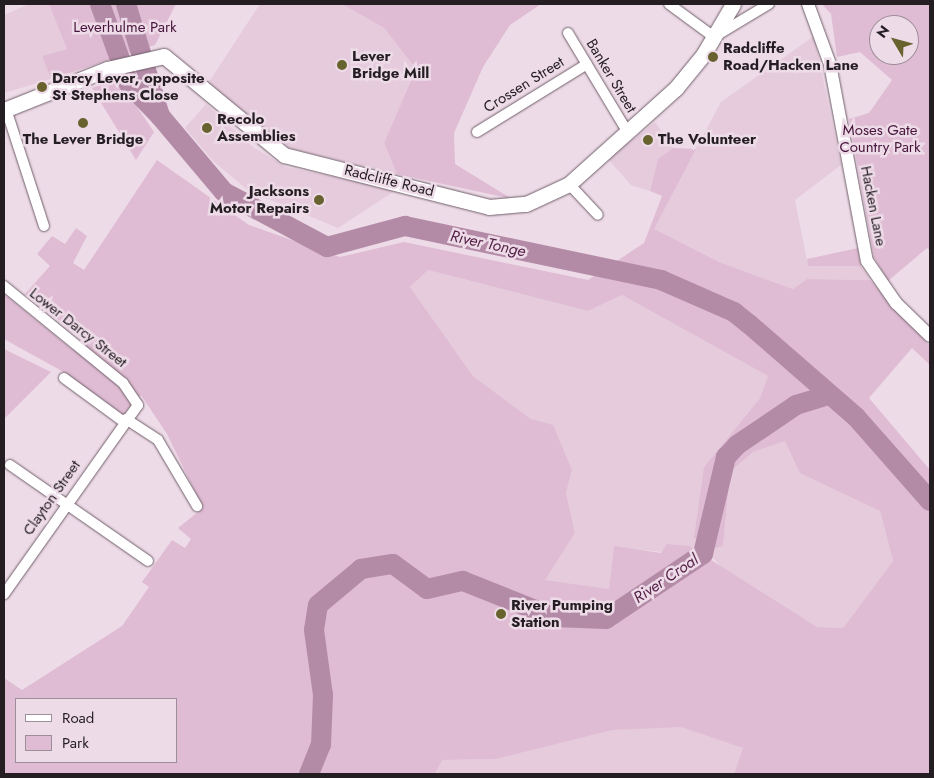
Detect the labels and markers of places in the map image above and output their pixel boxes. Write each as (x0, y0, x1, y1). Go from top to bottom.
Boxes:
place label: Radcliffe Road/Hacken Lane (723, 39, 859, 74)
place label: Lever Bridge Mill (352, 47, 429, 82)
marker: Radcliffe Road/Hacken Lane (707, 51, 719, 63)
marker: Lever Bridge Mill (336, 59, 348, 71)
place label: Darcy Lever, opposite St Stephens Close (52, 69, 204, 104)
marker: Darcy Lever, opposite St Stephens Close (36, 81, 48, 93)
place label: Recolo Assemblies (217, 110, 295, 145)
marker: The Lever Bridge (77, 117, 89, 129)
marker: Recolo Assemblies (201, 122, 213, 134)
place label: The Lever Bridge (23, 131, 143, 149)
place label: The Volunteer (658, 131, 756, 149)
marker: The Volunteer (642, 134, 654, 146)
place label: Jacksons Motor Repairs (210, 182, 309, 217)
marker: Jacksons Motor Repairs (313, 194, 325, 206)
place label: River Pumping Station (511, 596, 613, 631)
marker: River Pumping Station (495, 608, 507, 620)

